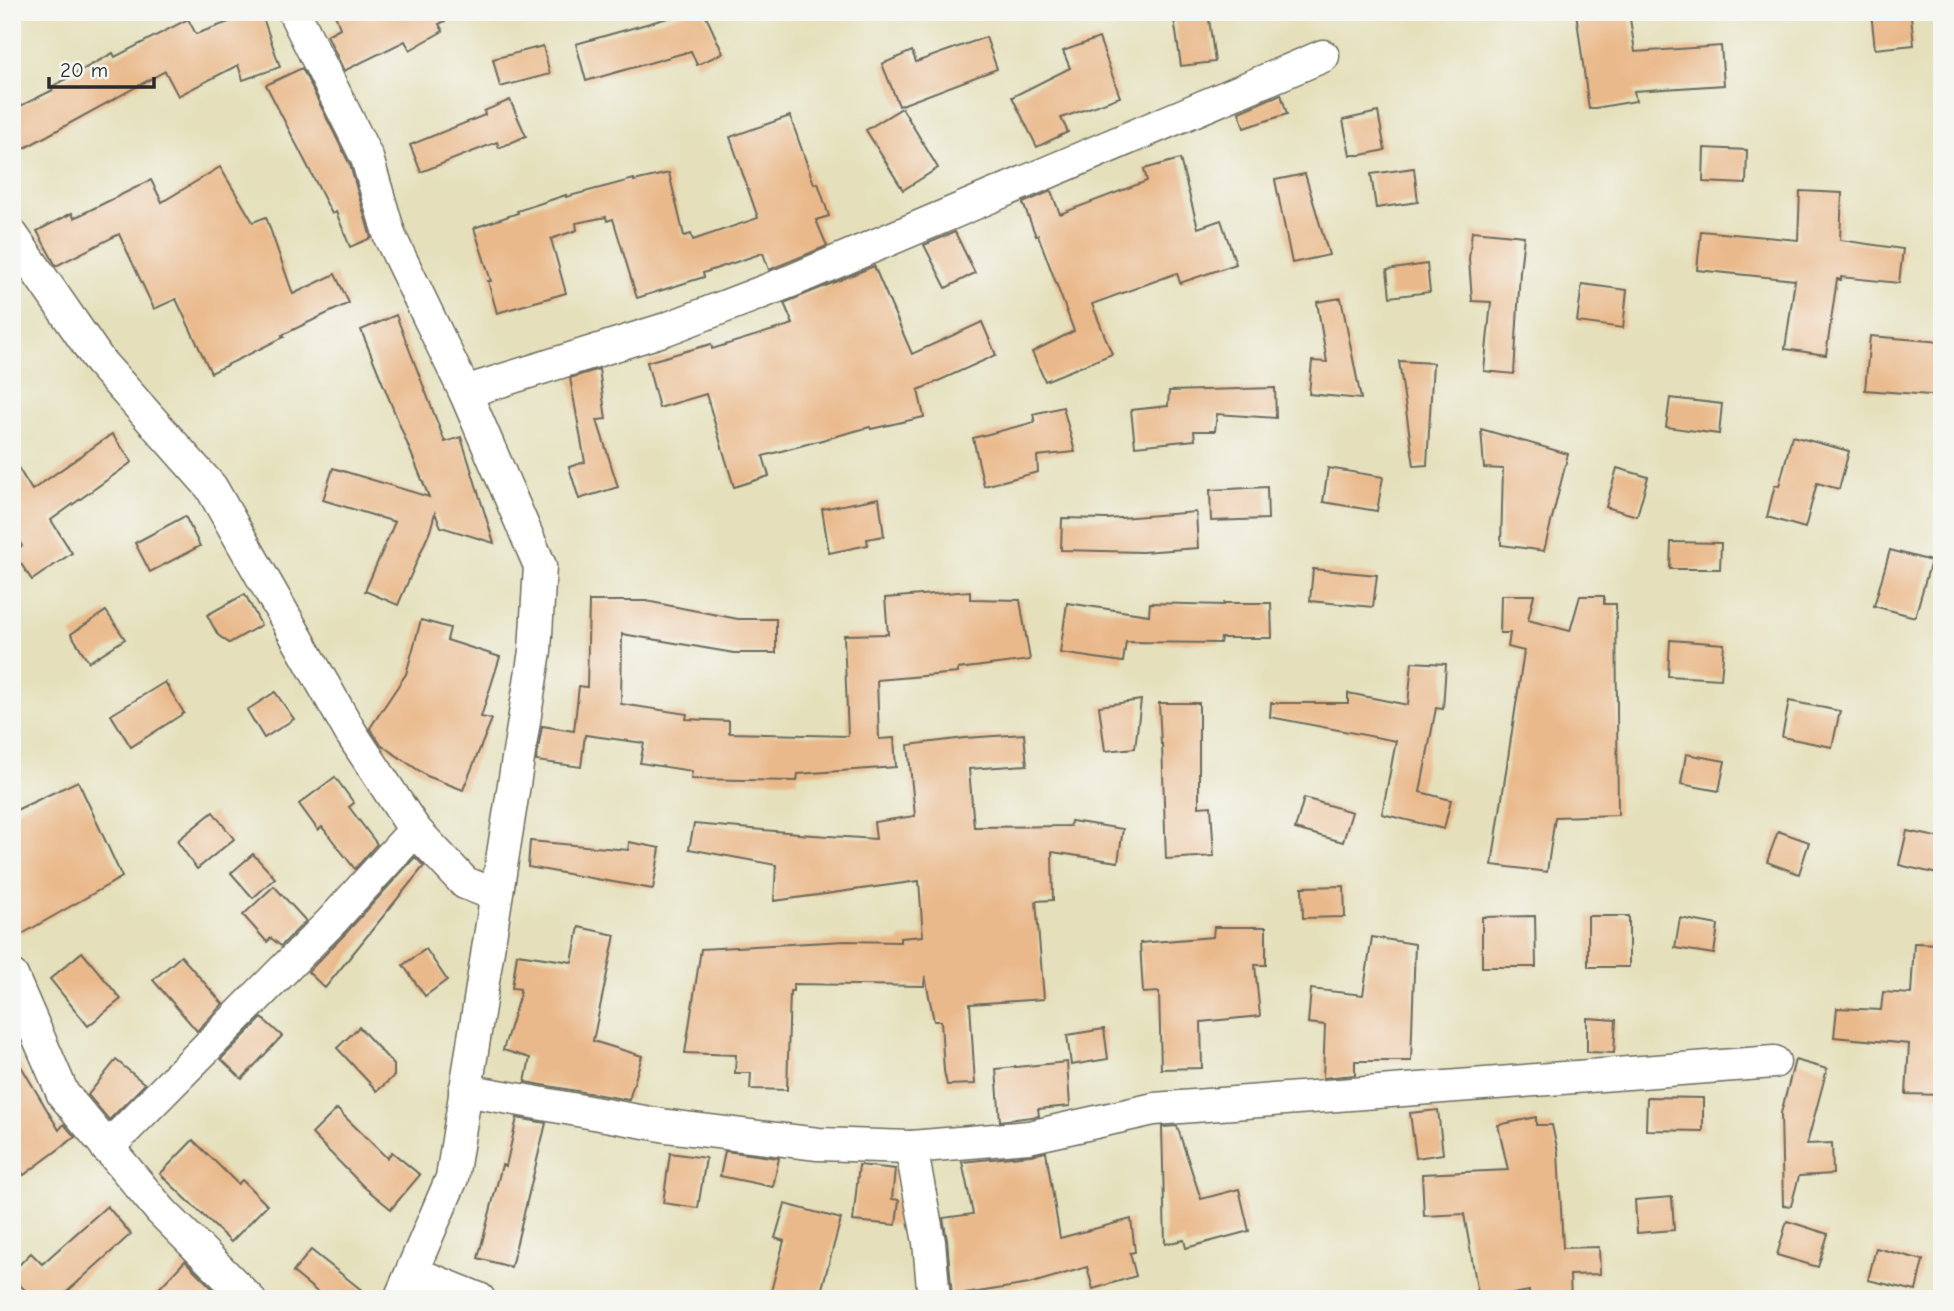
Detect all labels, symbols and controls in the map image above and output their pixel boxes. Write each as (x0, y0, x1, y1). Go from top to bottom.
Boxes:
scale bar (49, 46, 154, 90)
text: 20 m (60, 58, 108, 82)

